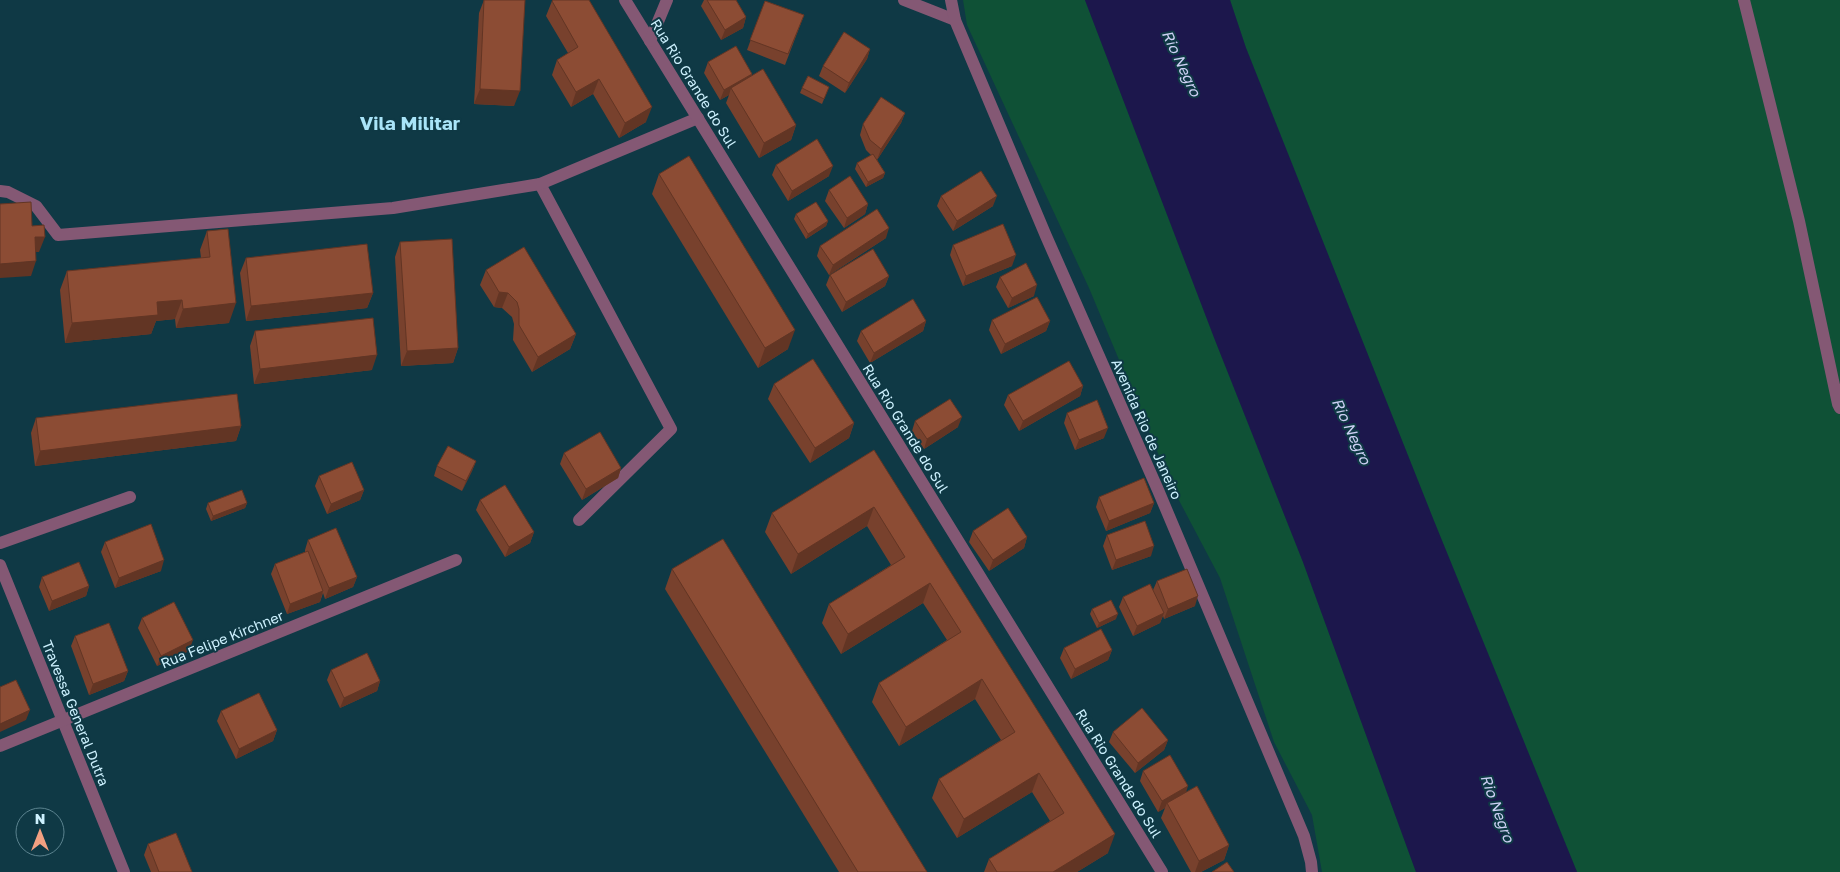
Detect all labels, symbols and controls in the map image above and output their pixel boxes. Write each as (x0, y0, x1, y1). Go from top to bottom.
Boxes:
street label: Rua Rio Grande do Sul (647, 15, 741, 151)
water label: Rio Negro (1158, 27, 1206, 100)
district label: Vila Militar (360, 111, 461, 134)
street label: Avenida Rio de Janeiro (1108, 356, 1186, 502)
street label: Rua Rio Grande do Sul (859, 360, 953, 496)
water label: Rio Negro (1328, 395, 1376, 468)
street label: Rua Felipe Kirchner (158, 606, 286, 671)
street label: Travessa General Dutra (39, 638, 113, 788)
street label: Rua Rio Grande do Sul (1072, 705, 1166, 841)
water label: Rio Negro (1476, 772, 1519, 846)
north arrow (15, 807, 65, 857)
text: N (35, 810, 45, 827)

